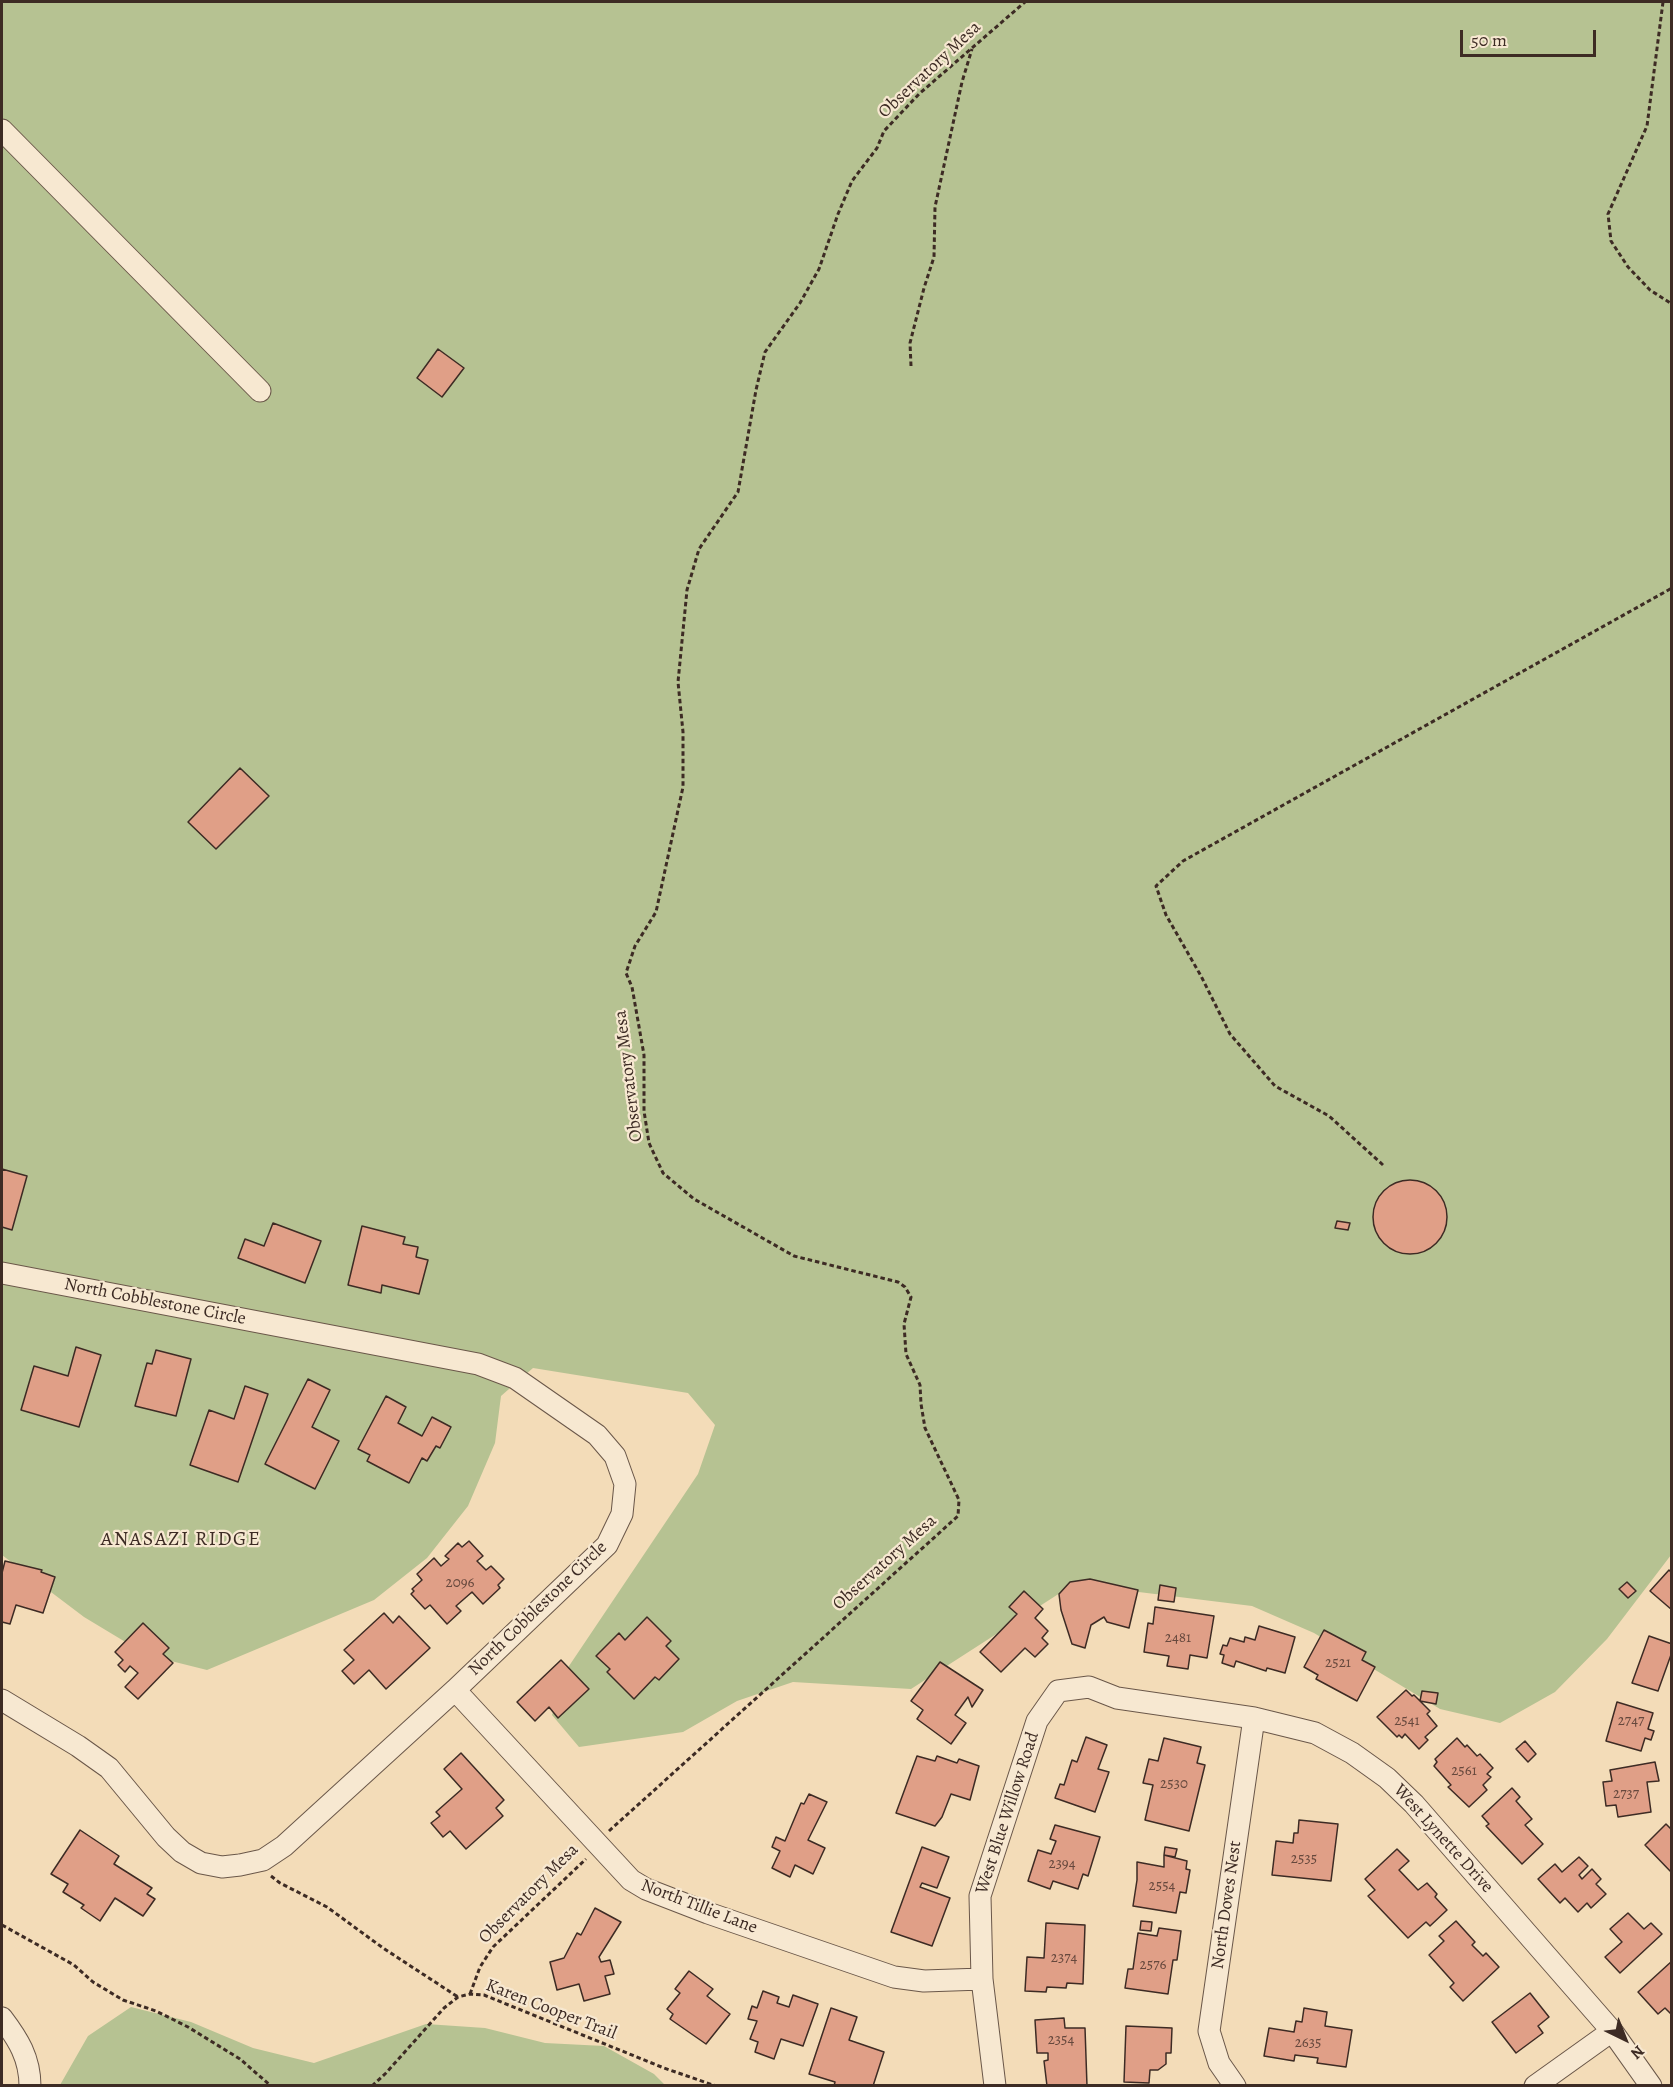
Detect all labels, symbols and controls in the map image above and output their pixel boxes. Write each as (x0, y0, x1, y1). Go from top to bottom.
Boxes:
street label: Observatory Mesa (874, 17, 986, 123)
scale bar (1463, 18, 1600, 56)
text: 50 m (1471, 28, 1507, 52)
street label: Observatory Mesa (610, 1009, 648, 1143)
street label: North Cobblestone Circle (62, 1274, 248, 1330)
street label: Observatory Mesa (829, 1511, 941, 1615)
district label: ANASAZI RIDGE (101, 1528, 261, 1552)
street label: North Cobblestone Circle (464, 1537, 612, 1681)
house number: 2096 (446, 1574, 474, 1592)
house number: 2481 (1165, 1629, 1191, 1647)
house number: 2521 (1325, 1654, 1351, 1672)
house number: 2541 (1394, 1712, 1420, 1730)
house number: 2747 (1618, 1712, 1644, 1730)
street label: West Blue Willow Road (972, 1729, 1044, 1897)
house number: 2561 (1451, 1762, 1477, 1780)
house number: 2530 (1160, 1775, 1188, 1793)
street label: West Lynette Drive (1388, 1780, 1498, 1898)
house number: 2737 (1613, 1785, 1639, 1803)
street label: North Doves Nest (1207, 1839, 1247, 1971)
street label: Observatory Mesa (475, 1840, 583, 1948)
house number: 2535 (1291, 1850, 1317, 1868)
house number: 2394 (1049, 1855, 1075, 1873)
street label: North Tillie Lane (638, 1875, 760, 1939)
house number: 2554 (1149, 1877, 1175, 1895)
house number: 2374 (1051, 1949, 1077, 1967)
house number: 2576 (1140, 1956, 1166, 1974)
street label: Karen Cooper Trail (483, 1975, 619, 2045)
north arrow (1595, 2009, 1655, 2069)
house number: 2354 (1048, 2031, 1074, 2049)
house number: 2635 (1295, 2034, 1321, 2052)
text: N (1626, 2040, 1649, 2064)

